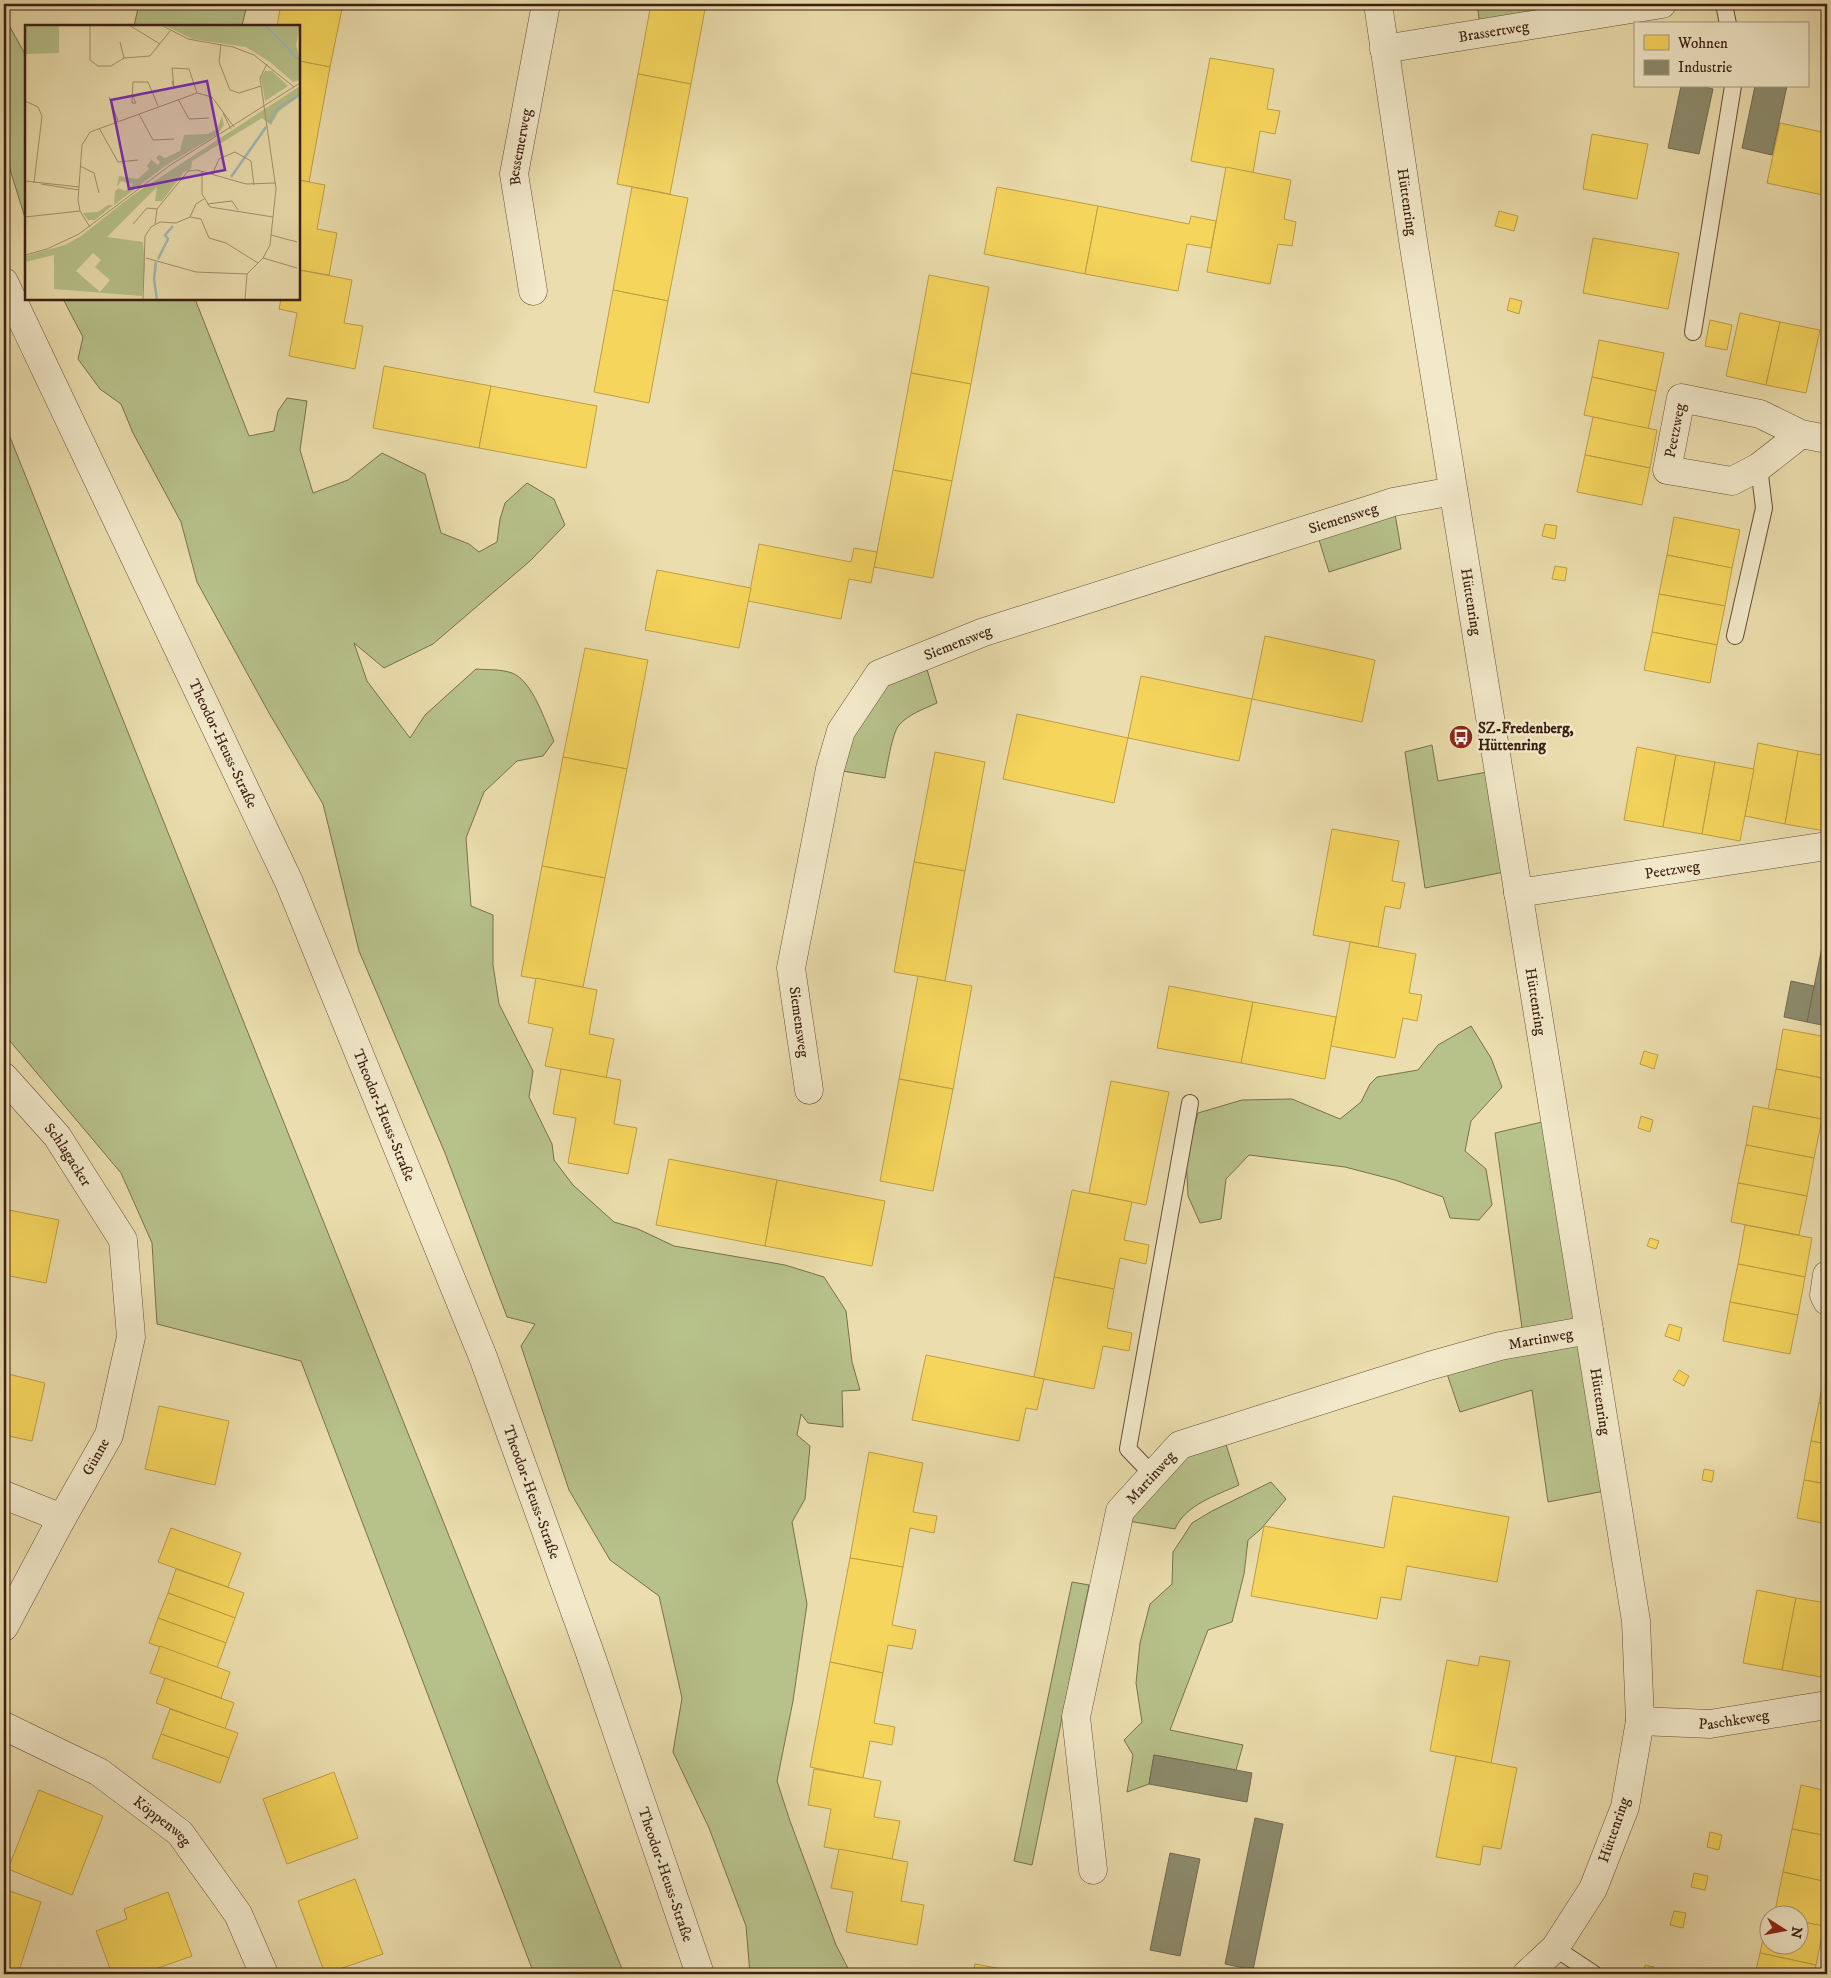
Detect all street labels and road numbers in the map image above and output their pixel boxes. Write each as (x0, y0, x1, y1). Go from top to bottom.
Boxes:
street label: Brassertweg (1457, 16, 1531, 46)
street label: Bessemerweg (504, 106, 536, 187)
street label: Hüttenring (1393, 167, 1422, 238)
street label: Peetzweg (1660, 401, 1689, 459)
street label: Siemensweg (1306, 498, 1381, 538)
street label: Hüttenring (1457, 567, 1486, 637)
street label: Siemensweg (921, 620, 995, 665)
street label: Theodor-Heuss-Straße (184, 676, 262, 811)
street label: Peetzweg (1643, 856, 1702, 883)
street label: Hüttenring (1521, 967, 1551, 1037)
street label: Siemensweg (785, 985, 813, 1059)
street label: Theodor-Heuss-Straße (349, 1046, 420, 1184)
street label: Schlagacker (40, 1119, 96, 1190)
street label: Martinweg (1507, 1323, 1575, 1354)
street label: Hüttenring (1586, 1366, 1615, 1437)
street label: Theodor-Heuss-Straße (499, 1423, 565, 1562)
street label: Günne (78, 1435, 114, 1479)
street label: Martinweg (1122, 1446, 1180, 1508)
street label: Paschkeweg (1698, 1705, 1771, 1734)
street label: Köppenweg (130, 1792, 196, 1850)
street label: Hüttenring (1594, 1794, 1634, 1865)
street label: Theodor-Heuss-Straße (634, 1804, 698, 1944)

